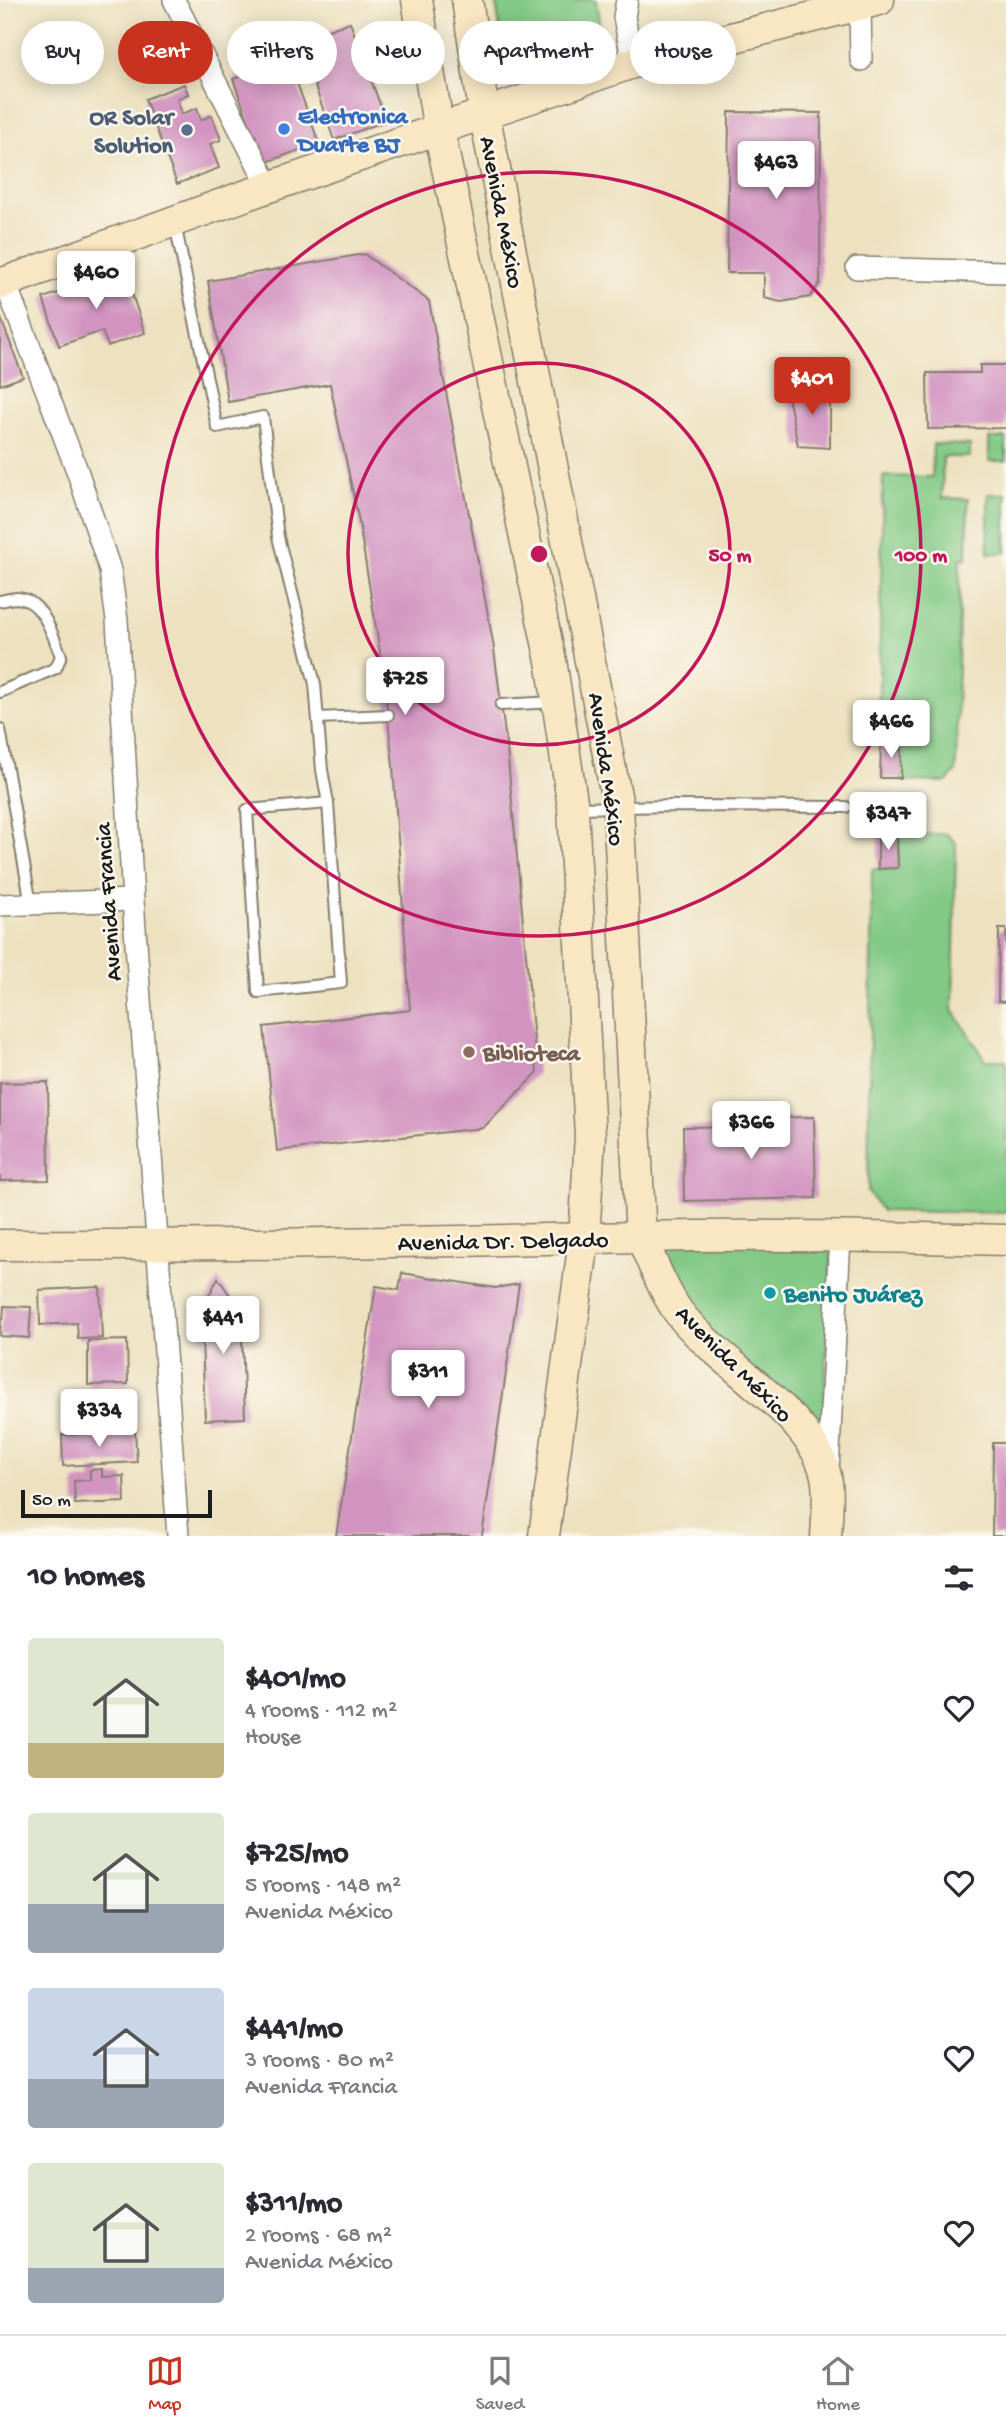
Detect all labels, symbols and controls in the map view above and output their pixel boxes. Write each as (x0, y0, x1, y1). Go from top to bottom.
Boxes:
chip: Buy (21, 21, 104, 84)
chip: Rent (118, 21, 213, 84)
chip: Filters (227, 21, 337, 84)
chip: New (351, 21, 445, 84)
chip: Apartment (459, 21, 616, 84)
chip: House (630, 21, 736, 84)
place label: Electronica Duarte BJ (296, 104, 409, 161)
place label: OR Solar Solution (90, 105, 176, 162)
marker: Electronica Duarte BJ (276, 121, 292, 137)
marker: OR Solar Solution (179, 122, 195, 138)
street label: Avenida México (471, 134, 529, 291)
pin: $463 (735, 142, 817, 201)
text: $463 (754, 150, 798, 177)
pin: $460 (55, 252, 137, 311)
text: $460 (73, 260, 119, 287)
pin: $401 (771, 358, 853, 417)
text: $401 (790, 366, 834, 393)
centre of rings (527, 542, 551, 566)
text: 50 m (709, 545, 752, 570)
text: 100 m (894, 545, 947, 570)
pin: $725 (364, 658, 446, 717)
text: $725 (382, 666, 428, 693)
street label: Avenida México (579, 691, 630, 848)
pin: $466 (850, 700, 932, 760)
text: $466 (869, 709, 913, 736)
pin: $347 (847, 792, 929, 852)
text: $347 (865, 801, 911, 828)
street label: Avenida Francia (90, 821, 131, 982)
place label: Biblioteca (482, 1041, 581, 1070)
marker: Biblioteca (461, 1044, 477, 1060)
pin: $366 (710, 1102, 792, 1161)
text: $366 (728, 1110, 774, 1137)
street label: Avenida Dr. Delgado (397, 1227, 609, 1260)
place label: Benito Juárez (783, 1282, 923, 1311)
marker: Benito Juárez (762, 1285, 778, 1301)
pin: $441 (182, 1296, 264, 1356)
street label: Avenida México (668, 1301, 797, 1430)
text: $441 (202, 1305, 244, 1332)
pin: $311 (387, 1350, 469, 1410)
text: $311 (408, 1359, 448, 1386)
pin: $334 (58, 1390, 140, 1449)
text: $334 (76, 1398, 122, 1425)
scale bar (21, 1487, 212, 1519)
text: 50 m (32, 1490, 71, 1513)
icon: filters (940, 1559, 978, 1597)
text: 10 homes (28, 1561, 144, 1596)
text: $401/mo (245, 1663, 346, 1698)
icon: home (84, 1666, 168, 1750)
icon: heart (940, 1689, 978, 1727)
text: 4 rooms · 112 m² (245, 1698, 397, 1725)
text: House (245, 1725, 301, 1752)
text: $725/mo (245, 1838, 349, 1873)
icon: home (84, 1841, 168, 1925)
icon: heart (940, 1864, 978, 1902)
text: 5 rooms · 148 m² (245, 1873, 401, 1900)
text: Avenida México (245, 1900, 393, 1927)
text: $441/mo (245, 2013, 343, 2048)
icon: home (84, 2016, 168, 2100)
icon: heart (940, 2039, 978, 2077)
text: 3 rooms · 80 m² (245, 2048, 394, 2075)
text: Avenida Francia (245, 2075, 397, 2102)
text: $311/mo (245, 2188, 342, 2223)
icon: home (84, 2191, 168, 2275)
icon: heart (940, 2214, 978, 2252)
text: 2 rooms · 68 m² (245, 2223, 392, 2250)
text: Avenida México (245, 2250, 393, 2277)
tab: Map (146, 2352, 184, 2417)
tab: Saved (476, 2352, 524, 2417)
tab: Home (816, 2352, 860, 2417)

